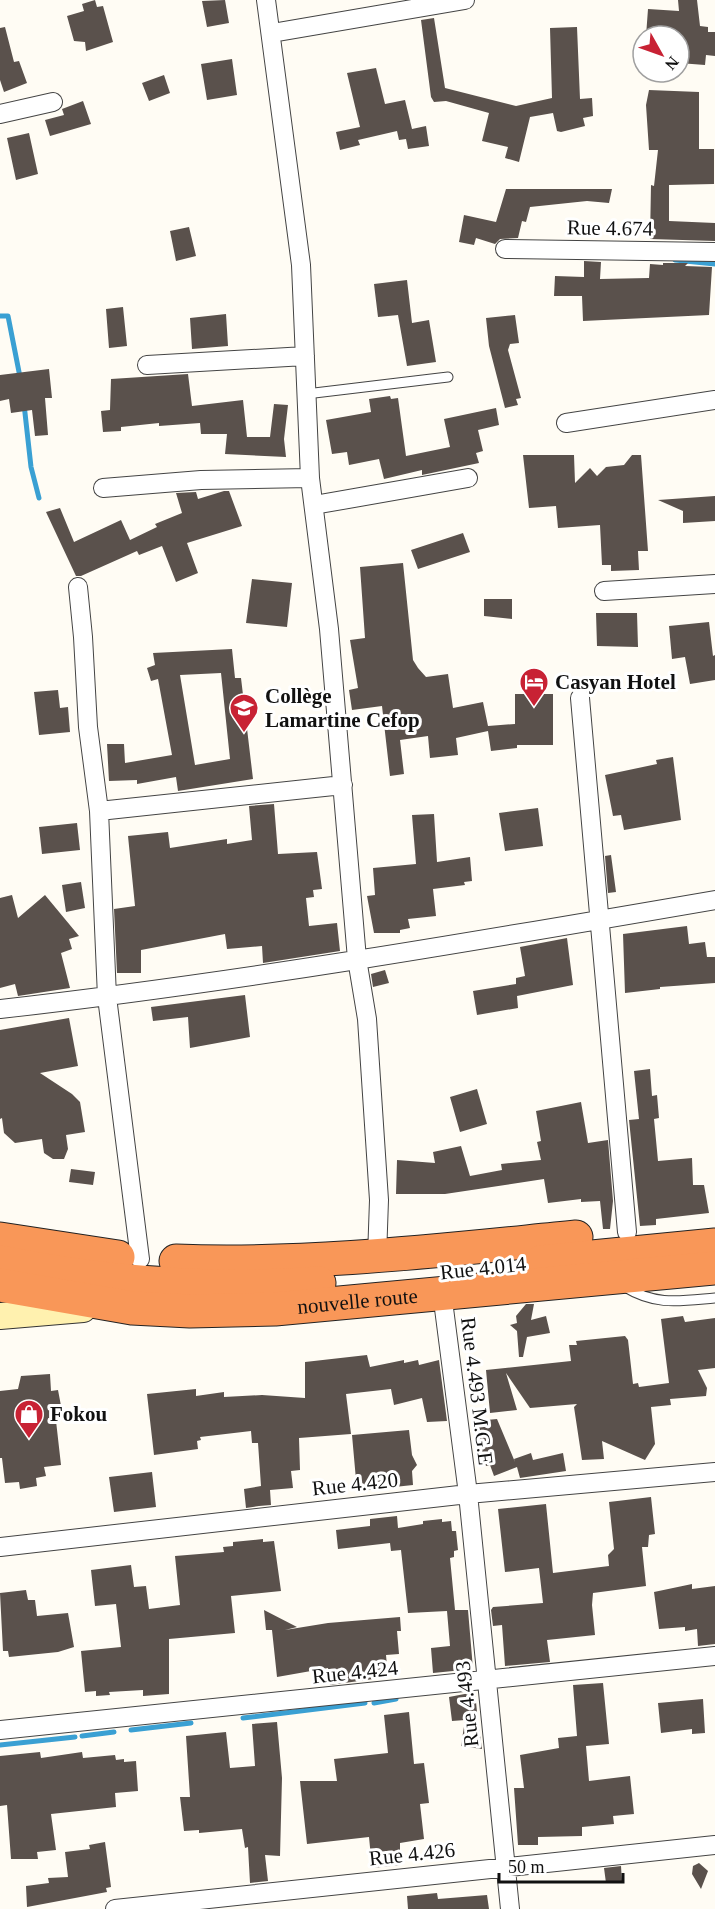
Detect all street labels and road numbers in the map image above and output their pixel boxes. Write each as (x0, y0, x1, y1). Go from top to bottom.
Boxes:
street label: Rue 4.674 (567, 215, 654, 241)
street label: Rue 4.014 (439, 1252, 528, 1284)
street label: nouvelle route (296, 1284, 419, 1319)
street label: Rue 4.493 M.G.E (456, 1316, 498, 1466)
street label: Rue 4.420 (311, 1468, 399, 1500)
street label: Rue 4.424 (311, 1656, 400, 1688)
street label: Rue 4.493 (451, 1660, 483, 1748)
street label: Rue 4.426 (368, 1838, 456, 1870)

